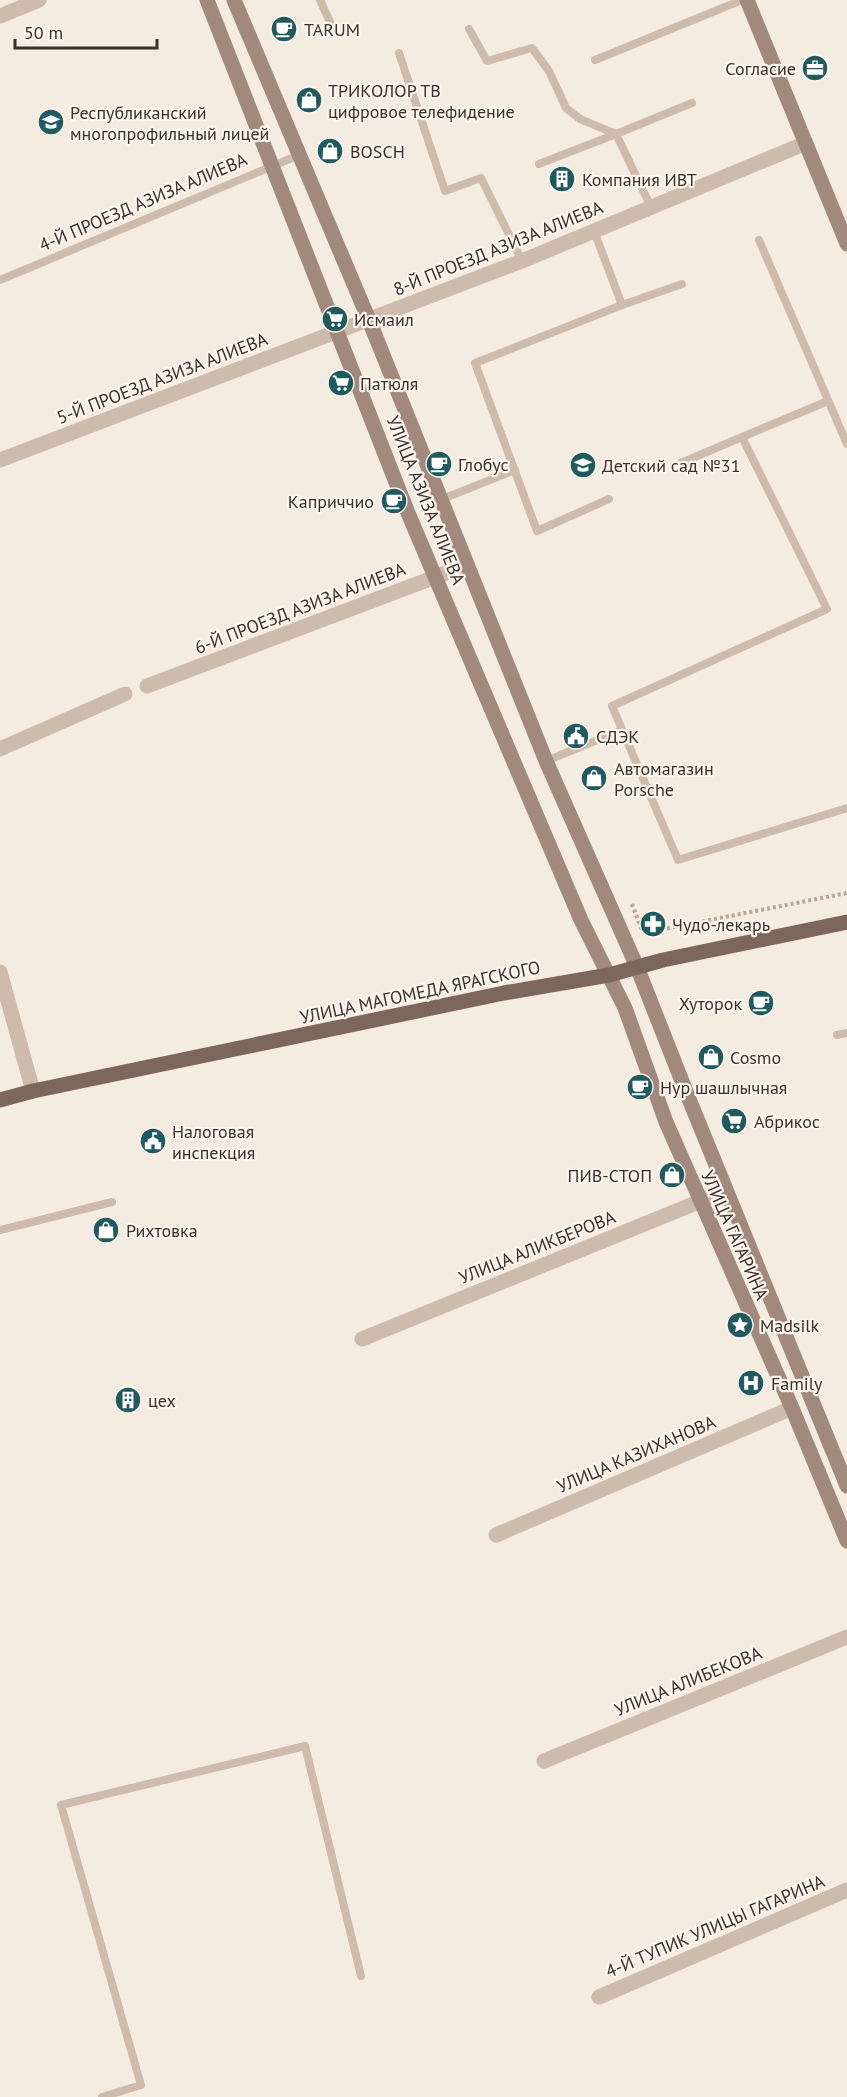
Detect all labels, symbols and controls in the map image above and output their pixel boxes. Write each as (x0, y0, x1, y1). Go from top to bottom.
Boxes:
scale bar (15, 12, 158, 50)
cafe icon: TARUM (269, 14, 299, 44)
place label: TARUM (304, 18, 360, 41)
text: 50 m (24, 21, 63, 44)
office icon: Согласие (800, 53, 830, 83)
place label: Согласие (725, 57, 796, 80)
place label: ТРИКОЛОР ТВ цифровое телефидение (328, 79, 515, 123)
shop icon: ТРИКОЛОР ТВ цифровое телефидение (294, 85, 324, 115)
place label: Республиканский многопрофильный лицей (70, 101, 269, 145)
school or university icon: Республиканский многопрофильный лицей (36, 107, 66, 137)
shop icon: BOSCH (315, 136, 345, 166)
place label: BOSCH (350, 140, 405, 163)
street label: 4-Й ПРОЕЗД АЗИЗА АЛИЕВА (35, 148, 251, 256)
building icon: Компания ИВТ (547, 164, 577, 194)
place label: Компания ИВТ (582, 168, 697, 191)
street label: 8-Й ПРОЕЗД АЗИЗА АЛИЕВА (390, 195, 607, 301)
supermarket icon: Исмаил (320, 304, 350, 334)
place label: Исмаил (354, 308, 414, 331)
street label: 5-Й ПРОЕЗД АЗИЗА АЛИЕВА (53, 327, 271, 429)
supermarket icon: Патюля (326, 368, 356, 398)
place label: Патюля (360, 372, 418, 395)
street label: УЛИЦА АЗИЗА АЛИЕВА (382, 412, 471, 588)
cafe icon: Глобус (424, 449, 454, 479)
school or university icon: Детский сад №31 (568, 450, 598, 480)
place label: Глобус (458, 453, 509, 476)
place label: Детский сад №31 (602, 454, 740, 477)
cafe icon: Каприччио (379, 486, 409, 516)
place label: Каприччио (288, 490, 374, 513)
street label: 6-Й ПРОЕЗД АЗИЗА АЛИЕВА (191, 557, 409, 659)
public building icon: СДЭК (561, 721, 591, 751)
place label: СДЭК (596, 725, 639, 748)
place label: Автомагазин Porsche (614, 757, 714, 801)
shop icon: Автомагазин Porsche (579, 763, 609, 793)
pharmacy icon: Чудо-лекарь (638, 909, 668, 939)
place label: Чудо-лекарь (672, 913, 770, 936)
street label: УЛИЦА МАГОМЕДА ЯРАГСКОГО (298, 955, 542, 1029)
cafe icon: Хуторок (746, 988, 776, 1018)
place label: Хуторок (679, 992, 742, 1015)
shop icon: Cosmo (696, 1042, 726, 1072)
place label: Cosmo (730, 1046, 781, 1069)
cafe icon: Нур шашлычная (625, 1072, 655, 1102)
place label: Нур шашлычная (660, 1076, 787, 1099)
supermarket icon: Абрикос (719, 1106, 749, 1136)
place label: Абрикос (754, 1110, 820, 1133)
place label: Налоговая инспекция (172, 1120, 255, 1164)
public building icon: Налоговая инспекция (138, 1126, 168, 1156)
shop icon: ПИВ-СТОП (657, 1160, 687, 1190)
place label: ПИВ-СТОП (568, 1164, 652, 1187)
street label: УЛИЦА ГАГАРИНА (696, 1167, 774, 1304)
street label: УЛИЦА АЛИКБЕРОВА (455, 1205, 619, 1289)
shop icon: Рихтовка (91, 1215, 121, 1245)
place label: Рихтовка (126, 1219, 198, 1242)
place icon: Madsilk (725, 1310, 755, 1340)
place label: Madsilk (760, 1314, 820, 1337)
hospital icon: Family (736, 1368, 766, 1398)
place label: Family (771, 1372, 823, 1395)
building icon: цех (113, 1385, 143, 1415)
place label: цех (148, 1389, 176, 1412)
street label: УЛИЦА КАЗИХАНОВА (553, 1410, 719, 1498)
street label: УЛИЦА АЛИБЕКОВА (611, 1641, 765, 1721)
street label: 4-Й ТУПИК УЛИЦЫ ГАГАРИНА (602, 1869, 828, 1983)

